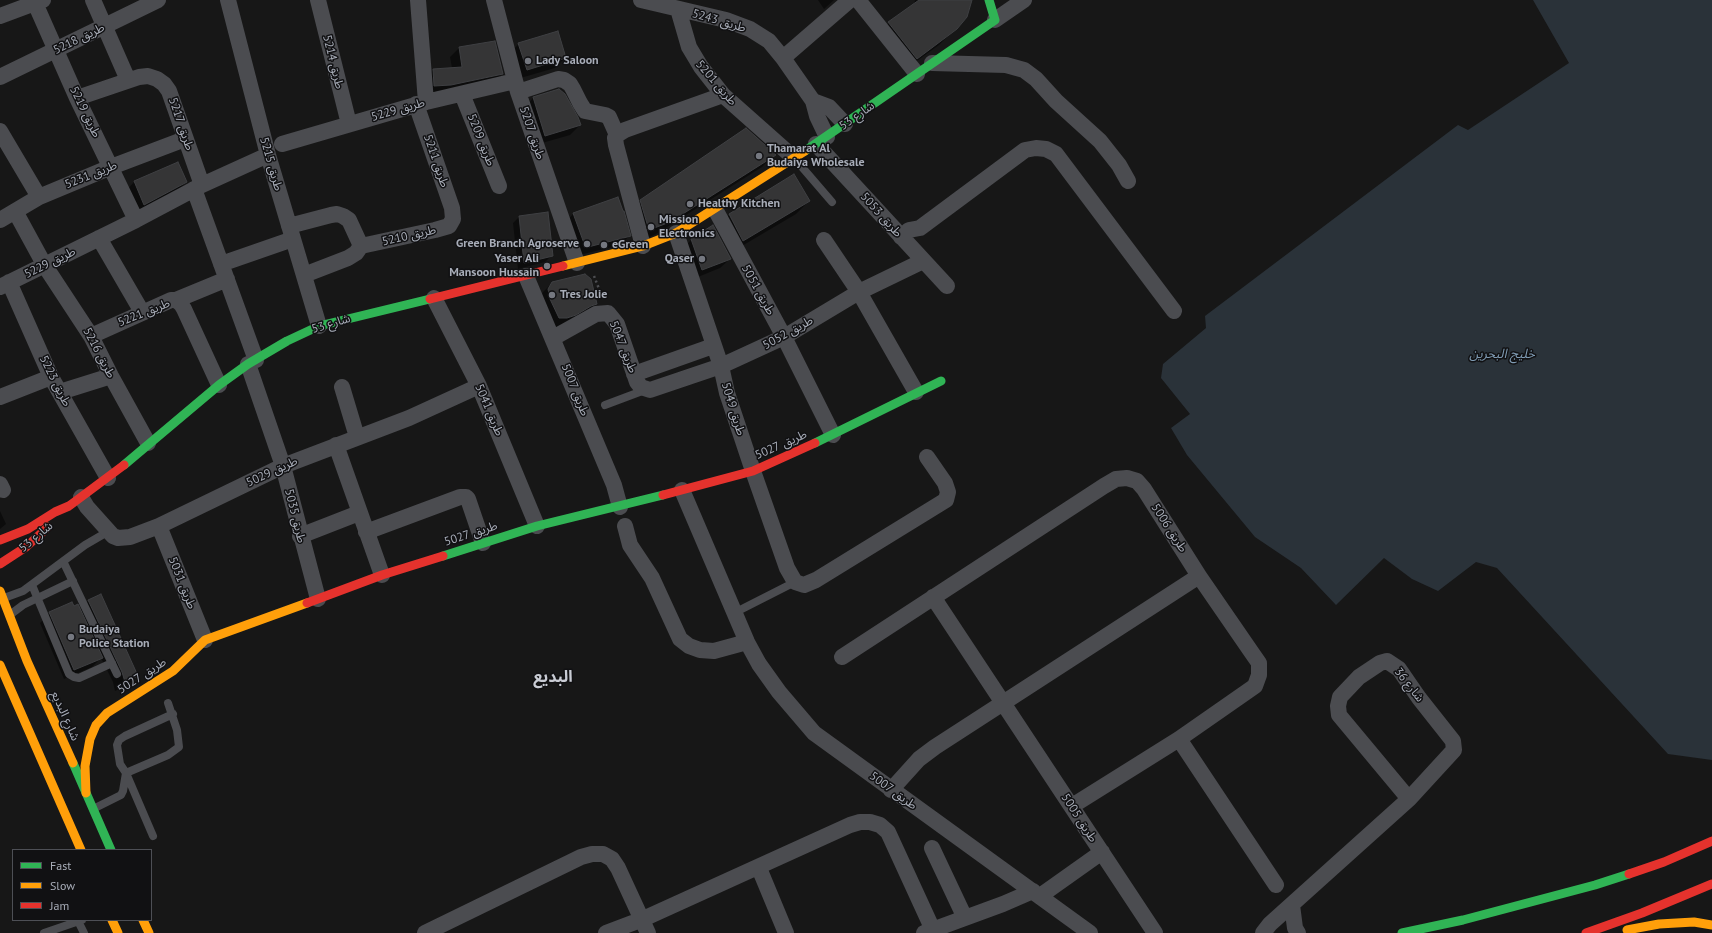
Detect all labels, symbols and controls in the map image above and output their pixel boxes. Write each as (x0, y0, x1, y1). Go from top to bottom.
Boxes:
street label: طريق 5243 (691, 6, 747, 36)
street label: طريق 5218 (51, 20, 107, 58)
street label: طريق 5214 (319, 33, 347, 91)
place label: Lady Saloon (536, 54, 599, 68)
marker: Lady Saloon (523, 56, 533, 66)
street label: طريق 5201 (692, 57, 740, 109)
street label: طريق 5219 (66, 84, 104, 140)
street label: طريق 5229 (370, 95, 426, 125)
street label: طريق 5217 (165, 96, 197, 152)
street label: شارع 53 (837, 99, 877, 133)
street label: طريق 5207 (516, 105, 548, 161)
street label: طريق 5209 (464, 112, 498, 168)
street label: طريق 5211 (420, 133, 452, 189)
street label: طريق 5215 (256, 136, 286, 192)
place label: Thamarat Al Budaiya Wholesale (767, 142, 865, 170)
marker: Thamarat Al Budaiya Wholesale (754, 151, 764, 161)
street label: طريق 5231 (63, 158, 119, 192)
street label: طريق 5053 (857, 190, 905, 240)
place label: Healthy Kitchen (698, 197, 780, 211)
marker: Healthy Kitchen (685, 199, 695, 209)
place label: Mission Electronics (659, 213, 715, 241)
marker: Mission Electronics (646, 222, 656, 232)
street label: طريق 5210 (381, 223, 437, 249)
place label: Green Branch Agroserve (456, 237, 579, 251)
place label: eGreen (612, 238, 648, 252)
marker: Green Branch Agroserve (582, 239, 592, 249)
marker: eGreen (599, 240, 609, 250)
street label: طريق 5229 (22, 244, 78, 282)
place label: Yaser Ali Mansoon Hussain (449, 252, 539, 280)
place label: Qaser (665, 252, 694, 266)
marker: Qaser (697, 254, 707, 264)
marker: Yaser Ali Mansoon Hussain (542, 261, 552, 271)
street label: طريق 5051 (738, 262, 778, 318)
place label: Tres Jolie (560, 288, 607, 302)
marker: Tres Jolie (547, 290, 557, 300)
street label: طريق 5221 (116, 296, 172, 330)
street label: شارع 53 (310, 311, 352, 337)
street label: طريق 5052 (760, 313, 816, 353)
street label: طريق 5047 (606, 319, 640, 375)
street label: طريق 5216 (80, 325, 118, 381)
water label: خليج البحرين (1469, 346, 1535, 362)
street label: طريق 5223 (36, 353, 74, 409)
street label: طريق 5007 (558, 362, 592, 418)
street label: طريق 5049 (718, 381, 748, 437)
street label: طريق 5041 (472, 382, 506, 438)
street label: طريق 5027 (753, 427, 809, 463)
street label: طريق 5029 (244, 454, 300, 490)
street label: طريق 5035 (281, 487, 309, 545)
street label: طريق 5006 (1148, 501, 1190, 555)
street label: شارع 53 (16, 519, 56, 555)
street label: طريق 5027 (443, 519, 499, 549)
street label: طريق 5031 (165, 555, 199, 611)
place label: Budaiya Police Station (79, 623, 150, 651)
marker: Budaiya Police Station (66, 632, 76, 642)
street label: طريق 5027 (115, 655, 169, 697)
street label: شارع 36 (1391, 665, 1427, 705)
district label: البديع (533, 667, 573, 687)
street label: شارع البديع (48, 689, 82, 743)
street label: طريق 5007 (866, 769, 920, 813)
street label: طريق 5005 (1058, 791, 1100, 845)
legend (12, 849, 152, 921)
text: Fast (50, 858, 71, 873)
text: Slow (50, 878, 75, 893)
text: Jam (50, 898, 69, 913)

